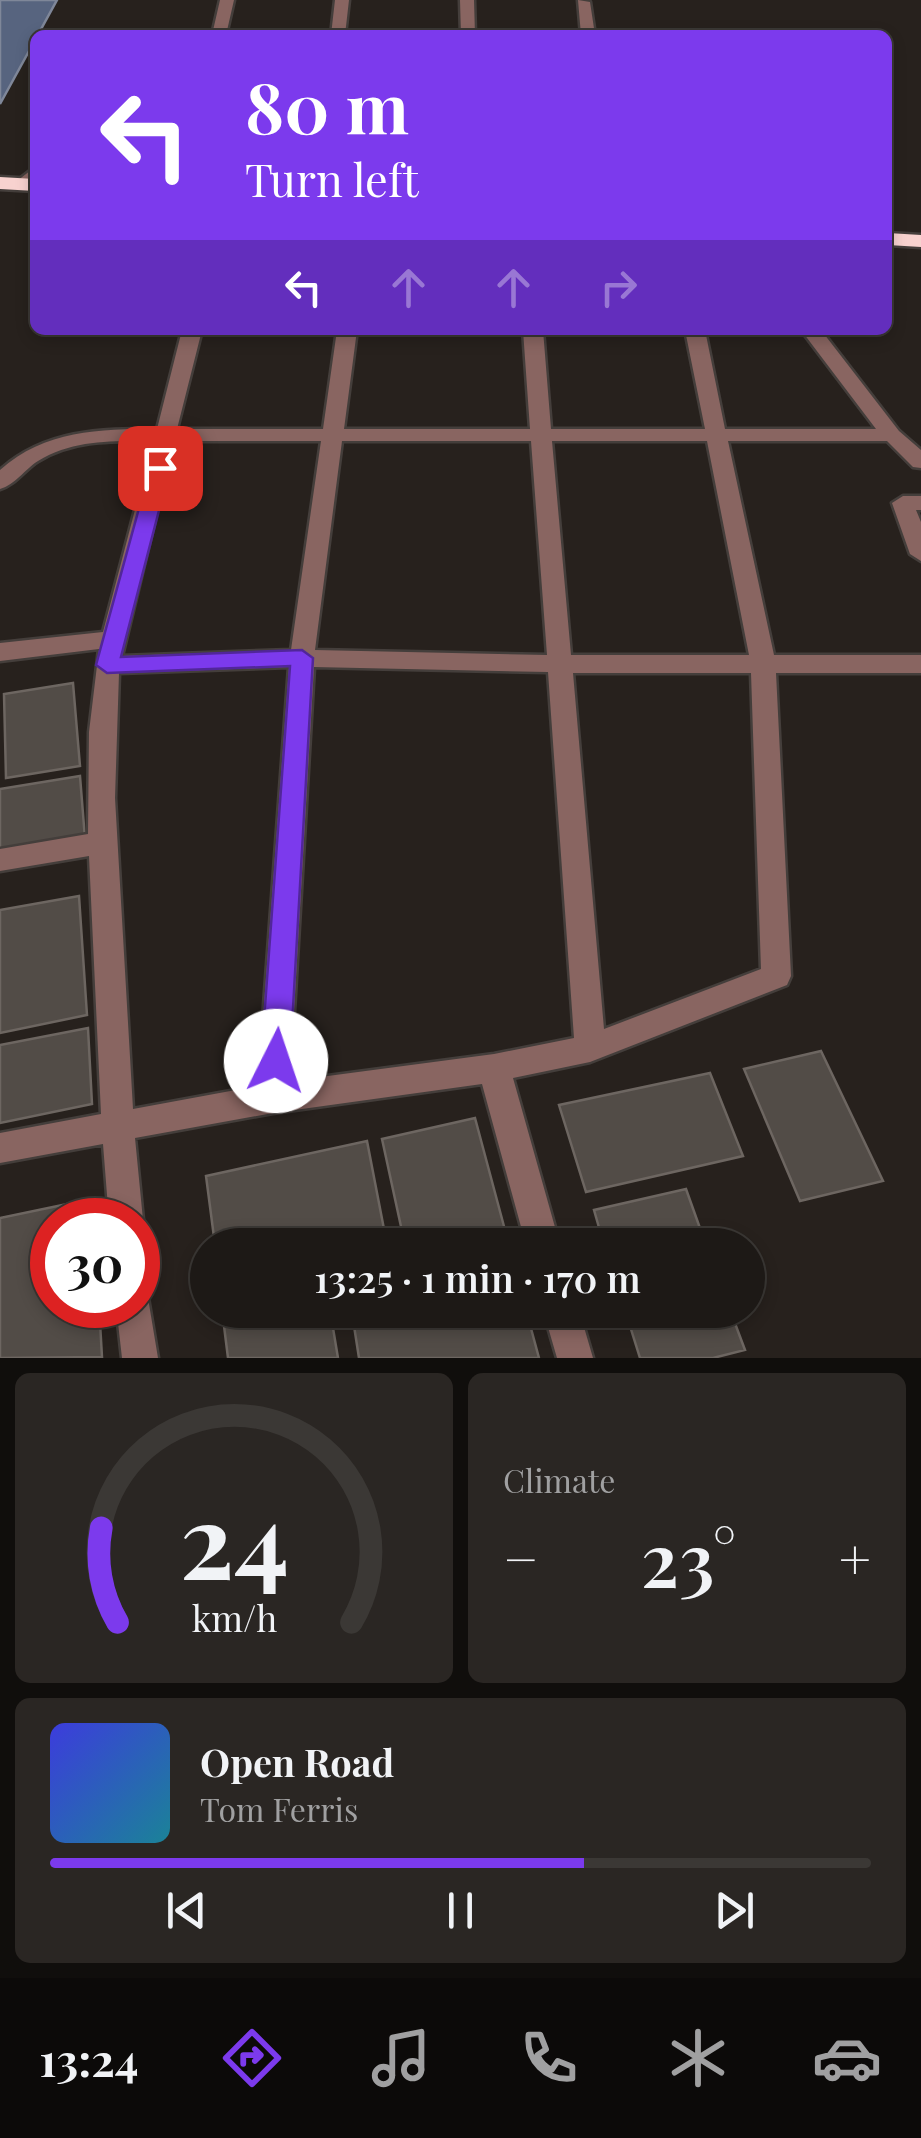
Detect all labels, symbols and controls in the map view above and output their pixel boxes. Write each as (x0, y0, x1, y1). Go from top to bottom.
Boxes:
text: 80 m (245, 58, 409, 152)
icon: left (80, 70, 210, 200)
text: Turn left (245, 148, 419, 208)
icon: left (276, 260, 331, 315)
icon: ahead (381, 260, 436, 315)
icon: ahead (486, 260, 541, 315)
icon: right (591, 260, 646, 315)
pin (118, 426, 203, 511)
icon: arrive (133, 441, 188, 496)
position arrow (224, 1009, 328, 1113)
speed limit sign: 30 (30, 1198, 160, 1328)
text: 13:25 · 1 min · 170 m (314, 1252, 641, 1303)
text: Climate (503, 1458, 615, 1501)
text: 24 (179, 1467, 289, 1606)
text: 23° (641, 1507, 736, 1607)
text: − (503, 1520, 539, 1594)
text: + (839, 1520, 871, 1594)
text: km/h (191, 1593, 277, 1641)
text: Open Road (200, 1736, 394, 1787)
text: Tom Ferris (200, 1787, 358, 1830)
icon: previous (159, 1883, 214, 1938)
icon: pause (433, 1883, 488, 1938)
icon: next (707, 1883, 762, 1938)
icon: directions (217, 2023, 287, 2093)
icon: music (366, 2023, 436, 2093)
icon: phone (514, 2023, 584, 2093)
icon: climate (663, 2023, 733, 2093)
icon: car (812, 2023, 882, 2093)
text: 13:24 (39, 2028, 139, 2088)

